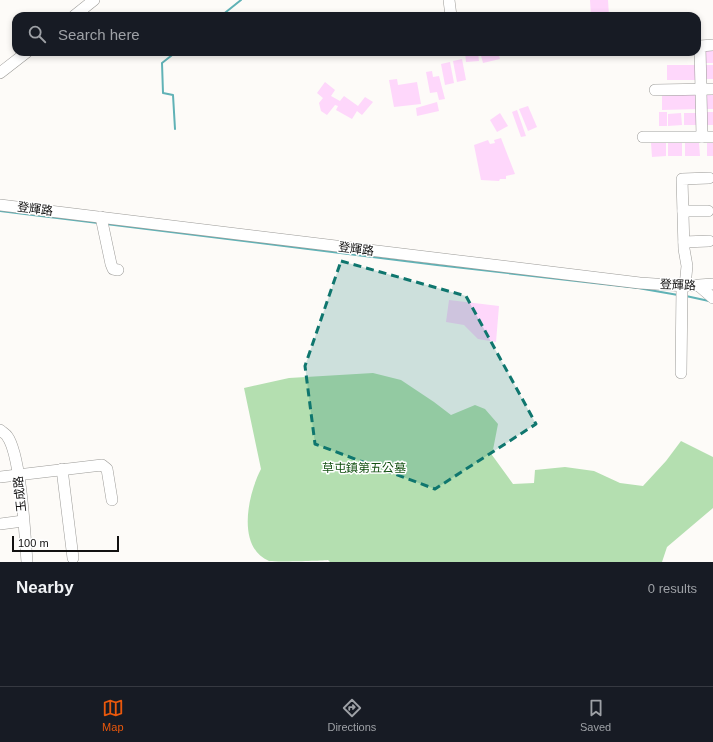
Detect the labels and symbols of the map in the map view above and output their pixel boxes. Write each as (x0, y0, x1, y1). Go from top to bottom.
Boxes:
street label: 登輝路 (16, 200, 54, 218)
street label: 登輝路 (337, 240, 375, 258)
street label: 登輝路 (660, 277, 696, 293)
park label: 草屯鎮第五公墓 (322, 461, 406, 475)
street label: 玉成路 (11, 475, 29, 513)
scale bar (12, 534, 119, 553)

